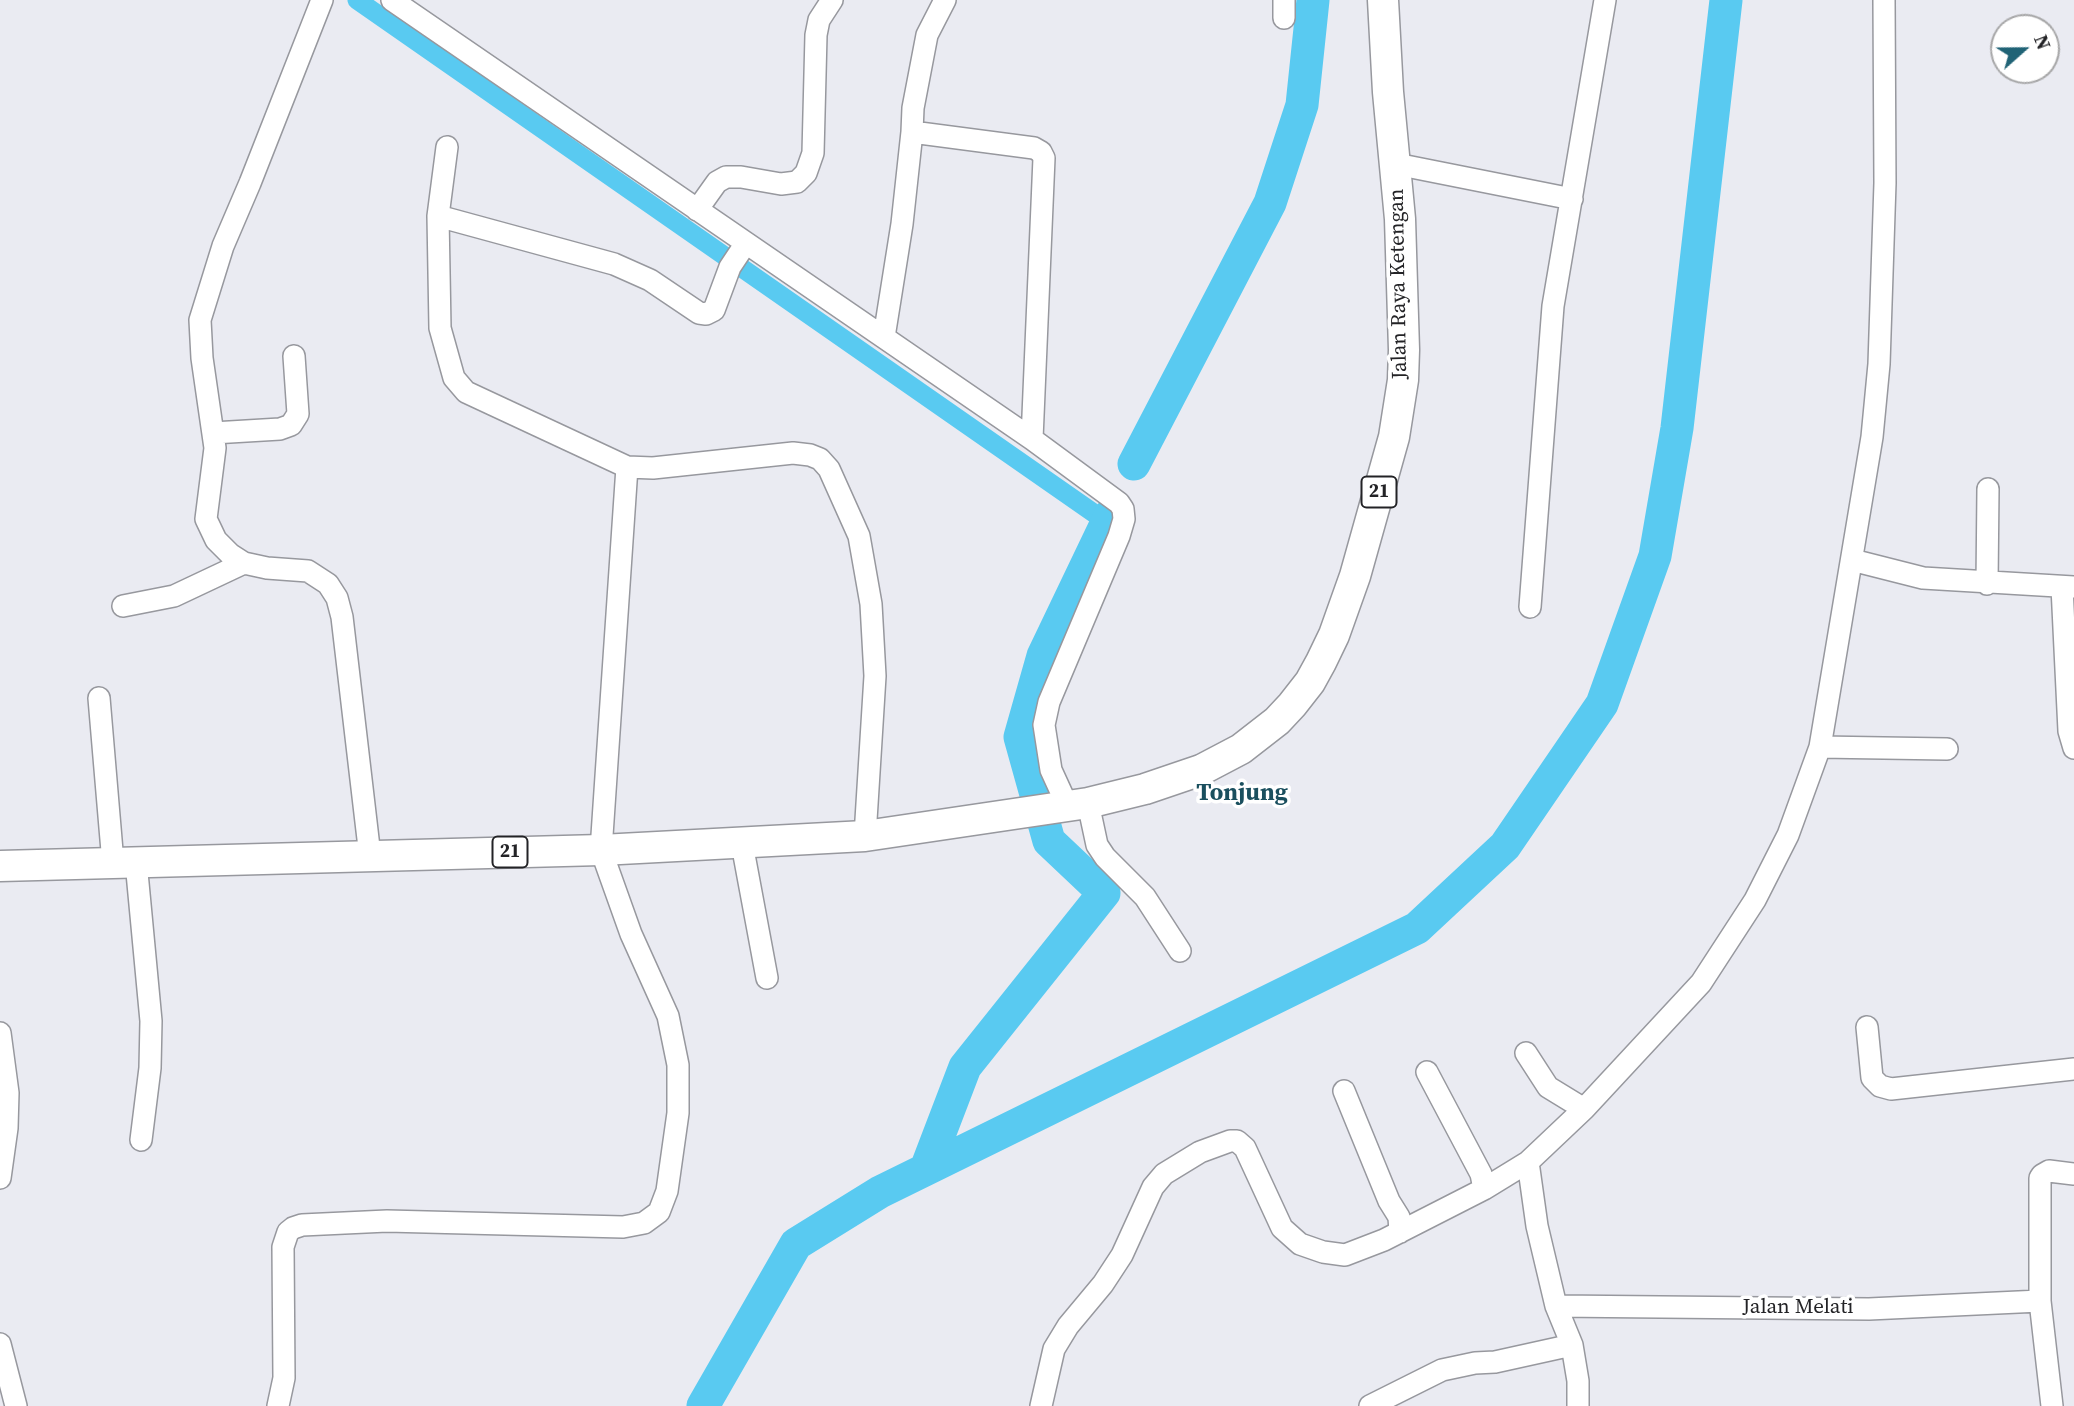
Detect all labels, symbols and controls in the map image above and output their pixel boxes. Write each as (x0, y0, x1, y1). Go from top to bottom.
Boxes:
north arrow (1990, 14, 2060, 84)
text: N (2028, 31, 2057, 53)
street label: Jalan Raya Ketengan (1385, 188, 1413, 380)
road number: 21 (1362, 477, 1396, 508)
district label: Tonjung (1196, 780, 1288, 808)
road number: 21 (492, 836, 528, 867)
street label: Jalan Melati (1742, 1295, 1854, 1321)

